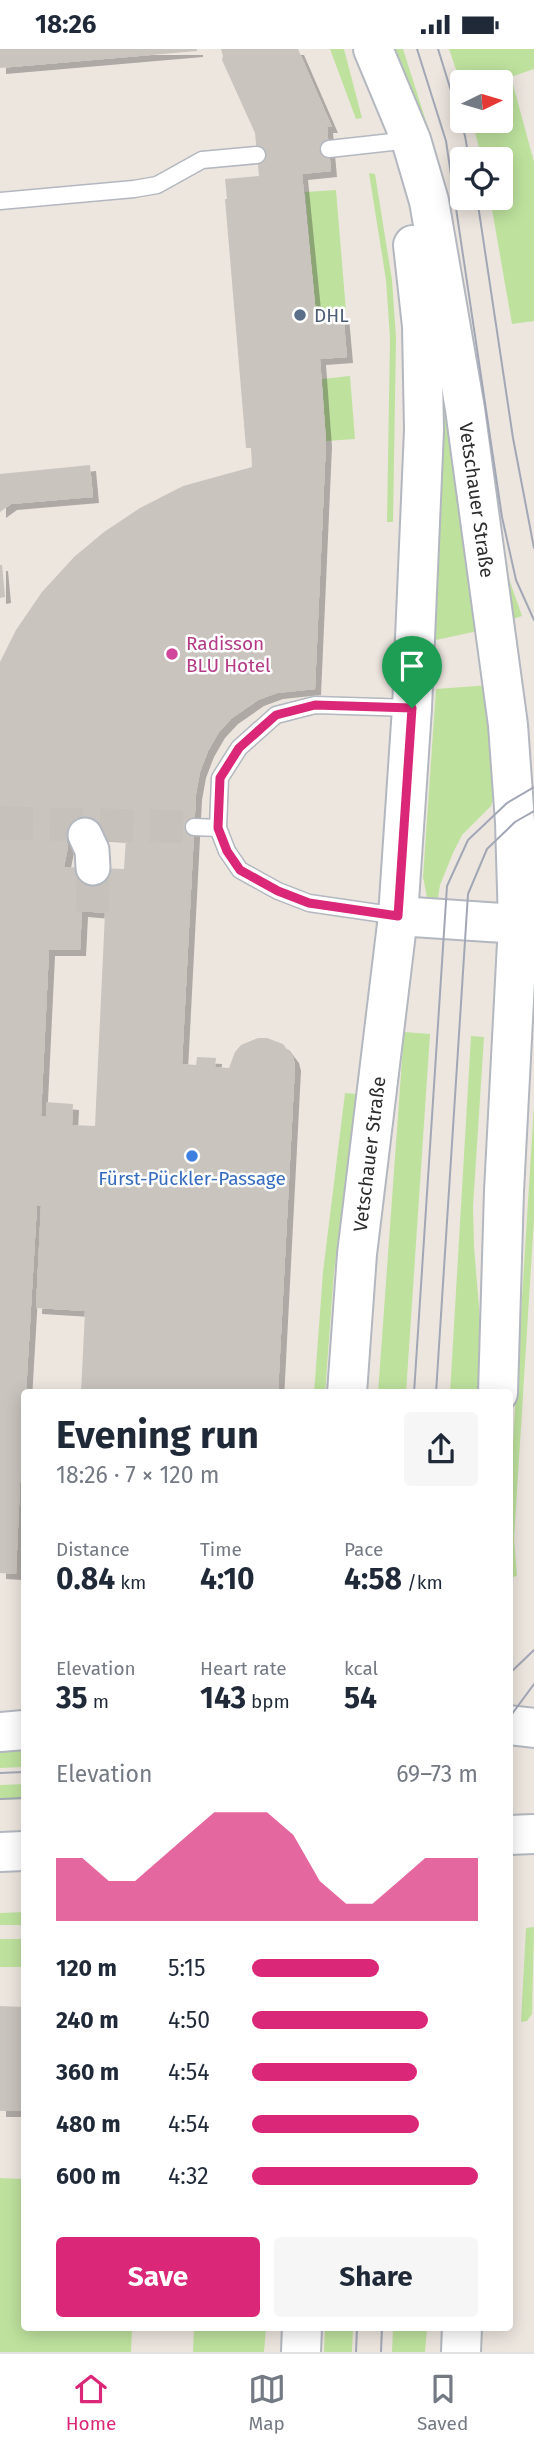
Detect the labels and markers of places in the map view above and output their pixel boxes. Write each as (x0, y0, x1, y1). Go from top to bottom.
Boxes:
place label: DHL (314, 304, 349, 327)
marker: DHL (292, 307, 308, 323)
place label: Radisson BLU Hotel (186, 632, 271, 677)
pin (382, 636, 442, 708)
marker: Radisson BLU Hotel (164, 646, 180, 662)
marker: Fürst-Pückler-Passage (184, 1148, 200, 1164)
place label: Fürst-Pückler-Passage (98, 1167, 286, 1190)

